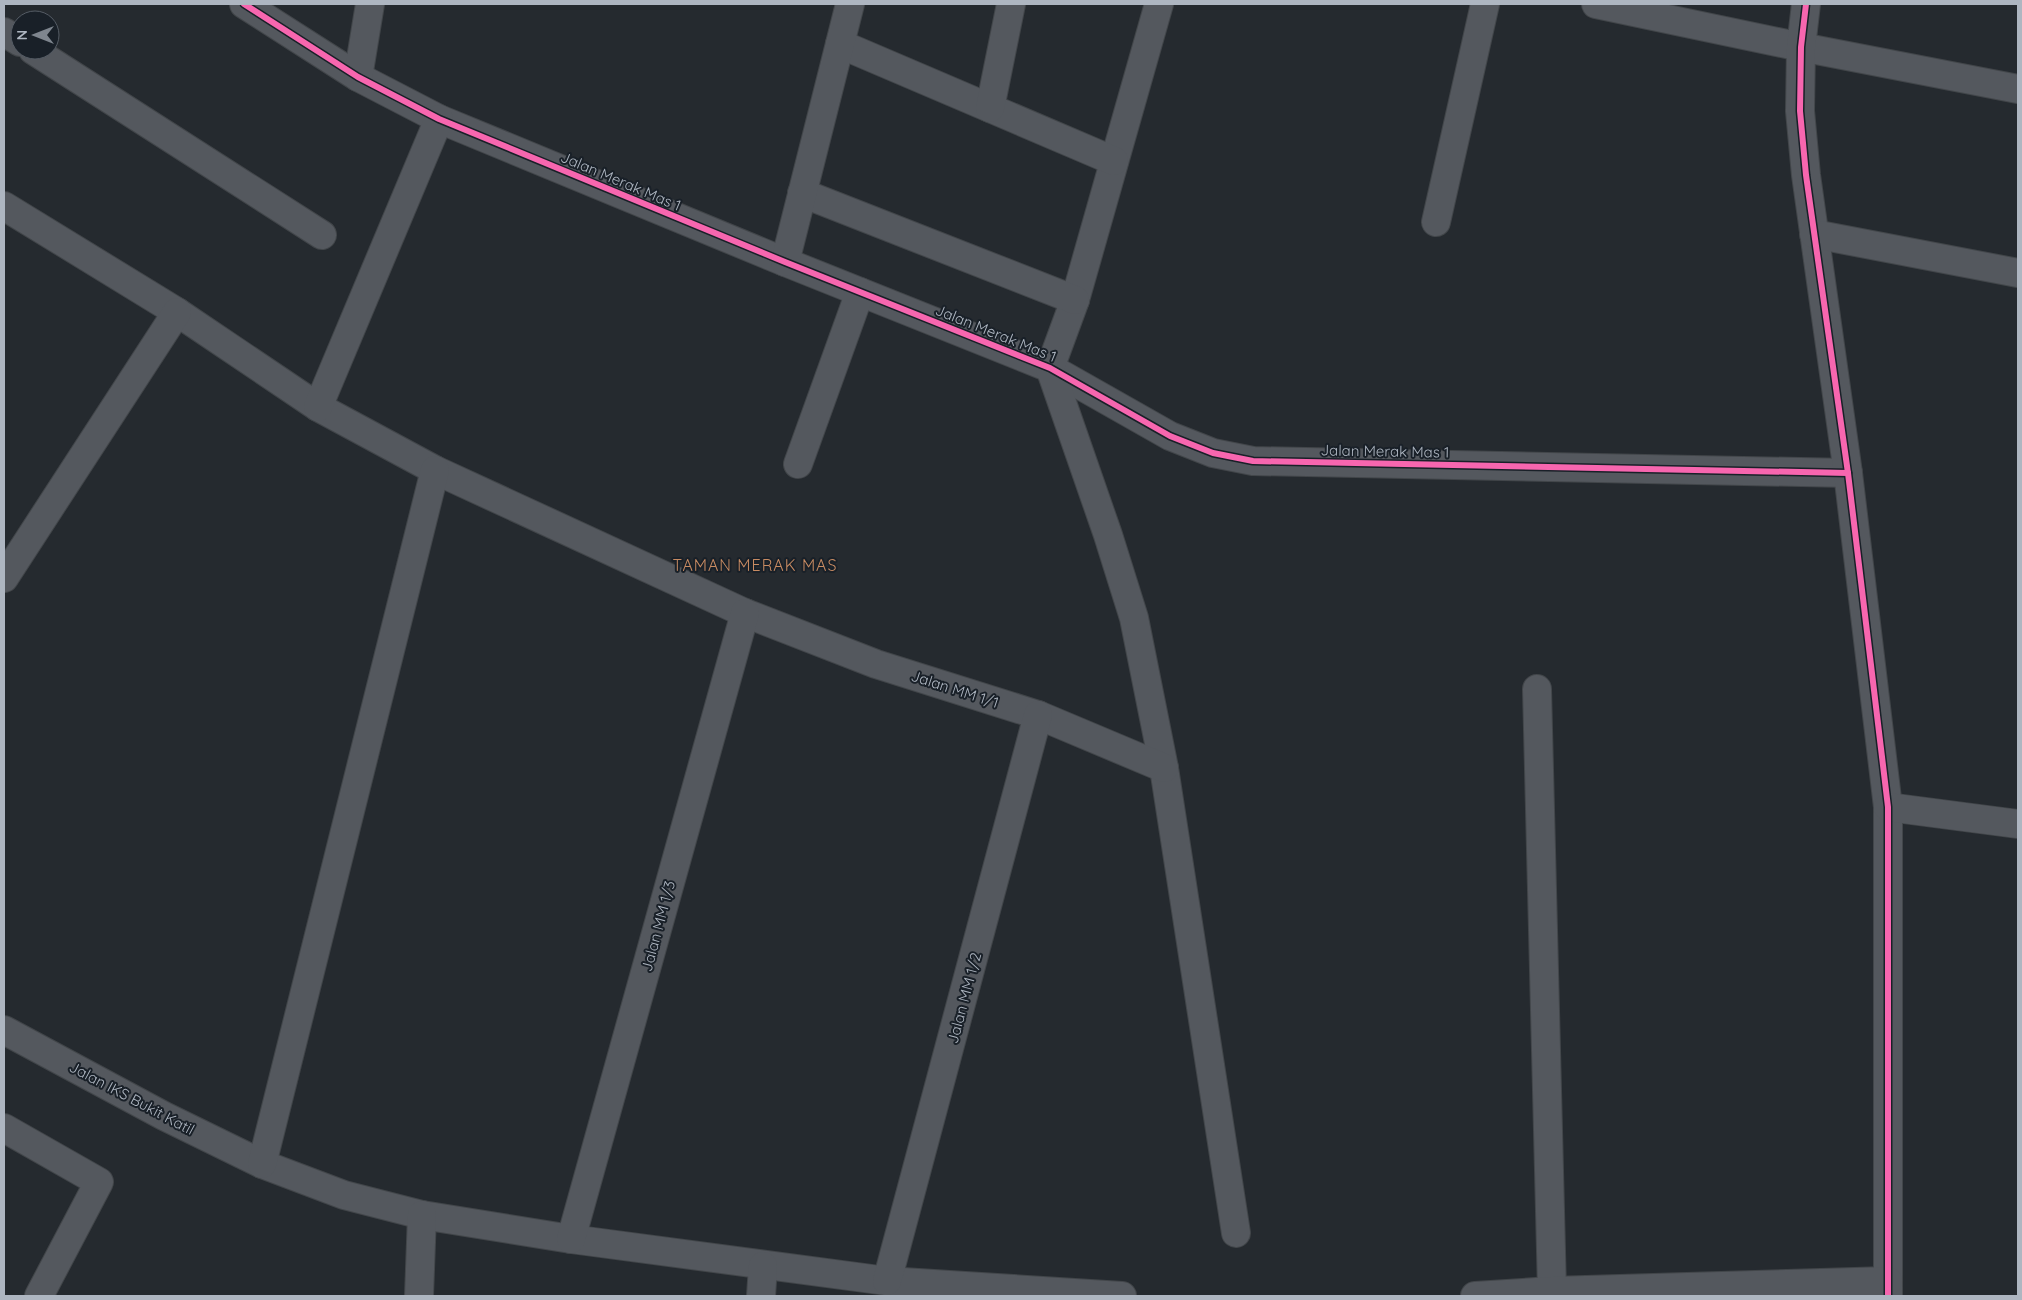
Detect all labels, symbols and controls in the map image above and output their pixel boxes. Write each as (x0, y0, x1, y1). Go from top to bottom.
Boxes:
north arrow (10, 10, 60, 60)
text: N (13, 30, 31, 40)
street label: Jalan Merak Mas 1 (558, 147, 684, 215)
street label: Jalan Merak Mas 1 (933, 300, 1059, 366)
street label: Jalan Merak Mas 1 (1320, 440, 1450, 462)
district label: TAMAN MERAK MAS (673, 555, 837, 575)
street label: Jalan MM 1/1 (909, 666, 1001, 712)
street label: Jalan MM 1/3 (637, 878, 679, 973)
street label: Jalan MM 1/2 (943, 950, 985, 1046)
street label: Jalan IKS Bukit Katil (66, 1057, 198, 1139)

